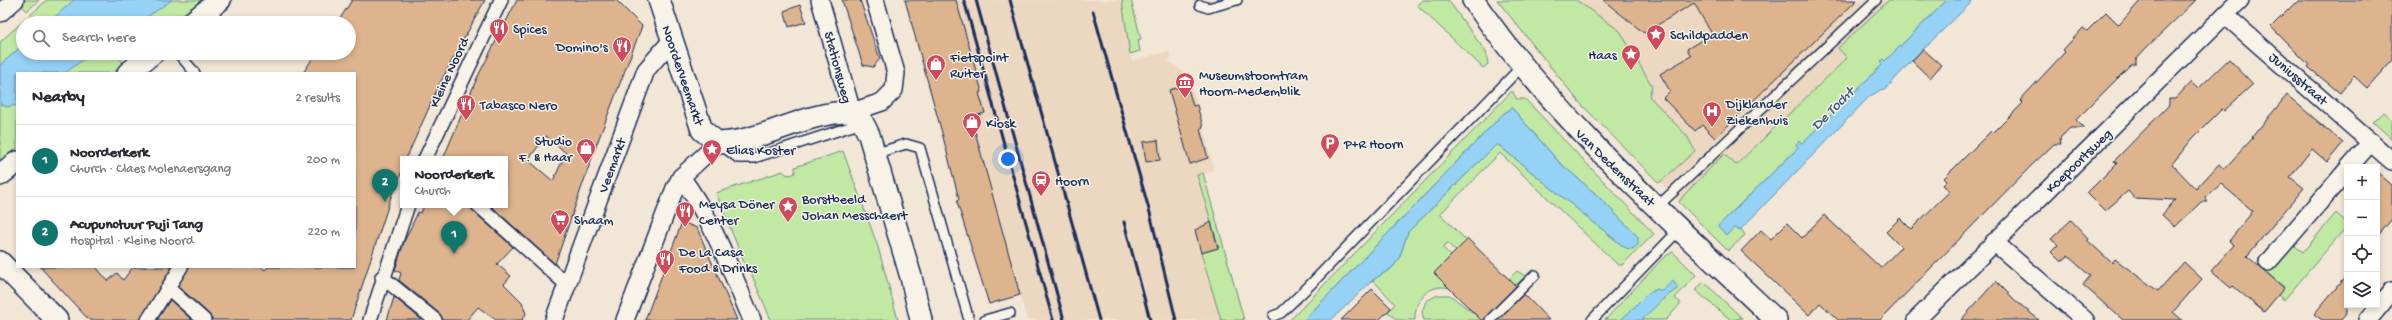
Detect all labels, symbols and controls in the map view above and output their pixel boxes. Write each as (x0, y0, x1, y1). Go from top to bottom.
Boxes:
search box (16, 16, 356, 60)
restaurant icon: Spices (488, 17, 510, 45)
place label: Spices (513, 22, 547, 39)
place icon: Schildpadden (1645, 23, 1667, 51)
street label: Noorderveemarkt (657, 24, 707, 129)
icon: search (30, 27, 52, 49)
place label: Schildpadden (1670, 28, 1748, 45)
text: Search here (62, 29, 136, 47)
street label: Stationsweg (819, 30, 854, 106)
street label: Kleine Noord (427, 34, 475, 111)
restaurant icon: Domino's (611, 35, 633, 63)
place label: Domino's (555, 40, 609, 57)
place icon: Haas (1620, 43, 1642, 71)
place label: Haas (1588, 48, 1618, 65)
place label: Fietspoint Ruiter (949, 50, 1009, 83)
street label: Juniusstraat (2264, 50, 2331, 111)
shop icon: Fietspoint Ruiter (925, 53, 947, 81)
place label: Museumstoomtram Hoorn-Medemblik (1199, 68, 1308, 101)
museum icon: Museumstoomtram Hoorn-Medemblik (1174, 71, 1196, 99)
water label: De Tocht (1808, 82, 1861, 135)
text: Nearby (32, 88, 85, 108)
text: 2 results (295, 91, 340, 106)
restaurant icon: Tabasco Nero (455, 93, 477, 121)
place label: Dijklander Ziekenhuis (1725, 97, 1789, 130)
place label: Tabasco Nero (479, 98, 557, 115)
hospital icon: Dijklander Ziekenhuis (1701, 100, 1723, 128)
shop icon: Kiosk (961, 111, 983, 139)
place label: Kiosk (986, 116, 1017, 133)
street label: Van Dedemstraat (1570, 126, 1659, 212)
street label: Koepoortsweg (2043, 126, 2116, 198)
parking icon: P+R Hoorn (1319, 132, 1341, 160)
place label: Studio F. & Haar (518, 134, 573, 167)
street label: Veemarkt (595, 135, 631, 196)
shop icon: Studio F. & Haar (575, 137, 597, 165)
place label: P+R Hoorn (1343, 137, 1404, 154)
place icon: Elias Koster (701, 138, 723, 166)
place label: Elias Koster (726, 143, 796, 160)
text: Noorderkerk (70, 144, 149, 162)
your location (998, 149, 1018, 169)
text: 1 (42, 153, 48, 168)
text: 200 m (307, 153, 340, 168)
popup (400, 156, 508, 208)
text: Church · Claes Molenaersgang (70, 162, 231, 177)
map controls (2344, 164, 2380, 308)
button: + (2344, 164, 2380, 200)
text: Noorderkerk (415, 166, 493, 184)
pin: 2 (372, 169, 398, 202)
station icon: Hoorn (1030, 169, 1052, 197)
place label: Hoorn (1055, 174, 1089, 191)
text: Church (415, 184, 451, 199)
place label: Borstbeeld Johan Messchaert (801, 192, 908, 225)
place icon: Borstbeeld Johan Messchaert (777, 195, 799, 223)
place label: Meysa Döner Center (699, 197, 775, 230)
restaurant icon: Meysa Döner Center (674, 200, 696, 228)
button: − (2344, 200, 2380, 236)
supermarket icon: Shaam (549, 208, 571, 236)
place label: Shaam (574, 213, 614, 230)
text: Acupunctuur Puji Tang (70, 216, 203, 234)
pin: 1 (441, 221, 467, 254)
text: 2 (42, 225, 48, 240)
text: 220 m (308, 225, 340, 240)
text: Hospital · Kleine Noord (70, 234, 194, 249)
button: locate (2344, 236, 2380, 272)
place label: De La Casa Food & Drinks (678, 245, 758, 278)
restaurant icon: De La Casa Food & Drinks (654, 248, 676, 276)
button: layers (2344, 272, 2380, 308)

